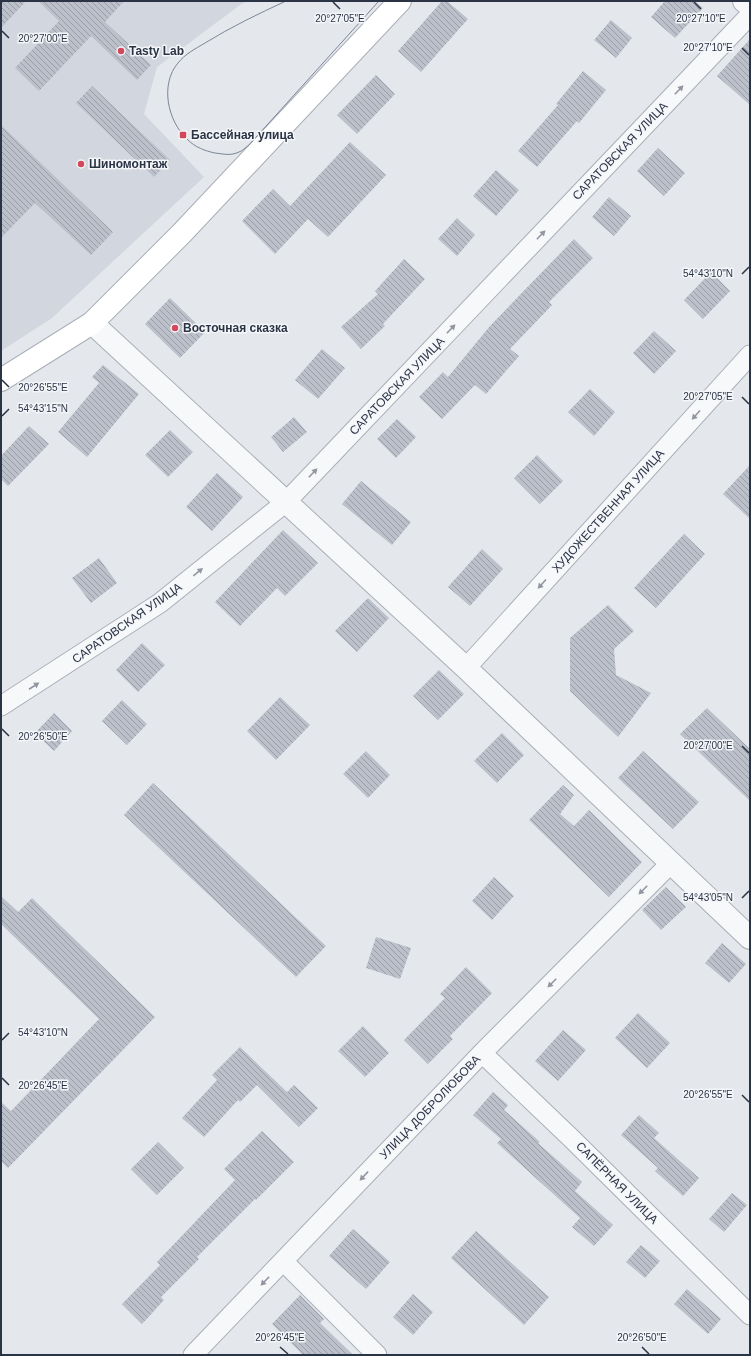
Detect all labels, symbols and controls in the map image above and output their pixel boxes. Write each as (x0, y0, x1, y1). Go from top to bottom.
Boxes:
text: 20°27'05"E (315, 13, 365, 24)
text: 20°27'10"E (676, 13, 726, 24)
text: 20°27'00"E (18, 33, 68, 44)
text: 20°27'10"E (683, 42, 733, 53)
place label: Tasty Lab (129, 44, 184, 58)
marker: Tasty Lab (116, 46, 126, 56)
one-way arrow (674, 85, 684, 95)
street label: САРАТОВСКАЯ УЛИЦА (570, 99, 670, 203)
place label: Бассейная улица (191, 128, 294, 142)
marker: Бассейная улица (178, 130, 188, 140)
place label: Шиномонтаж (89, 157, 168, 171)
marker: Шиномонтаж (76, 159, 86, 169)
one-way arrow (536, 230, 545, 239)
text: 54°43'10"N (683, 268, 733, 279)
place label: Восточная сказка (183, 321, 288, 335)
marker: Восточная сказка (170, 323, 180, 333)
one-way arrow (446, 324, 456, 334)
street label: САРАТОВСКАЯ УЛИЦА (347, 334, 447, 438)
text: 20°26'55"E (18, 382, 68, 393)
text: 20°27'05"E (683, 391, 733, 402)
text: 54°43'15"N (18, 403, 68, 414)
one-way arrow (691, 409, 700, 420)
street label: ХУДОЖЕСТВЕННАЯ УЛИЦА (549, 447, 667, 575)
one-way arrow (308, 468, 318, 478)
one-way arrow (193, 568, 204, 576)
one-way arrow (538, 578, 547, 589)
street label: САРАТОВСКАЯ УЛИЦА (69, 580, 185, 666)
one-way arrow (29, 682, 39, 690)
text: 20°26'50"E (18, 731, 68, 742)
text: 20°27'00"E (683, 740, 733, 751)
one-way arrow (638, 885, 648, 895)
text: 54°43'05"N (683, 892, 733, 903)
one-way arrow (547, 978, 557, 988)
text: 54°43'10"N (18, 1027, 68, 1038)
street label: УЛИЦА ДОБРОЛЮБОВА (377, 1052, 483, 1162)
text: 20°26'45"E (18, 1080, 68, 1091)
text: 20°26'55"E (683, 1089, 733, 1100)
street label: САПЁРНАЯ УЛИЦА (573, 1139, 661, 1227)
one-way arrow (359, 1171, 368, 1181)
one-way arrow (260, 1276, 269, 1286)
text: 20°26'45"E (255, 1332, 305, 1343)
text: 20°26'50"E (617, 1332, 667, 1343)

